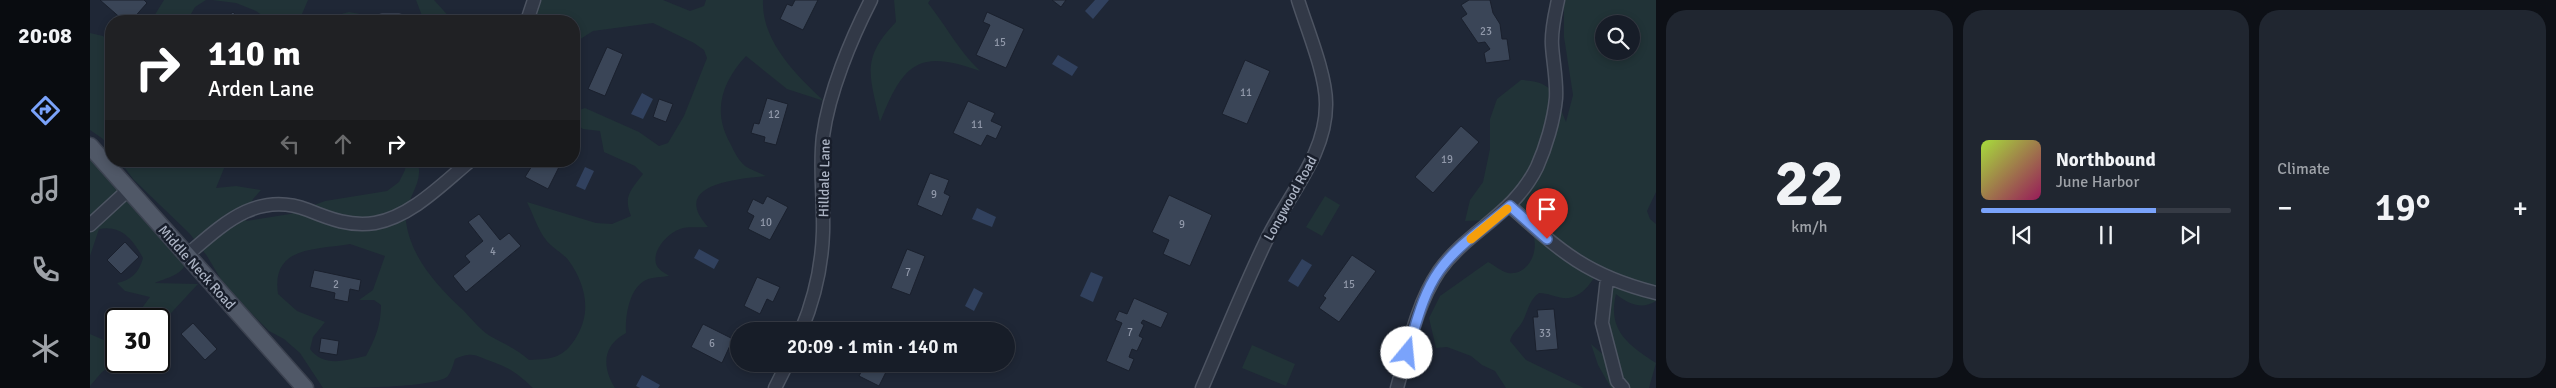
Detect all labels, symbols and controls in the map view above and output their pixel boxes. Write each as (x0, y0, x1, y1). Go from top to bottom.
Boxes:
map controls (1595, 15, 1640, 60)
button: search (1595, 15, 1640, 60)
text: 20:08 (18, 22, 72, 49)
house number: 23 (1480, 25, 1492, 38)
text: 110 m (208, 32, 301, 75)
icon: right (125, 35, 190, 100)
house number: 15 (994, 36, 1006, 49)
text: Arden Lane (208, 75, 314, 102)
house number: 11 (1240, 86, 1252, 99)
icon: directions (28, 93, 63, 128)
house number: 12 (768, 108, 780, 121)
house number: 11 (971, 118, 983, 131)
icon: left (276, 130, 304, 158)
icon: ahead (329, 130, 357, 158)
icon: right (382, 130, 410, 158)
street label: Hilldale Lane (815, 139, 834, 218)
text: 22 (1774, 144, 1844, 224)
text: Northbound (2056, 148, 2156, 172)
street label: Longwood Road (1260, 153, 1321, 244)
house number: 19 (1441, 153, 1453, 166)
text: Climate (2277, 159, 2330, 179)
icon: music (28, 172, 63, 207)
text: June Harbor (2056, 172, 2139, 192)
text: 19° (2375, 184, 2431, 231)
house number: 9 (931, 188, 937, 201)
pin (1526, 188, 1568, 239)
text: − (2277, 191, 2292, 225)
text: + (2513, 191, 2528, 225)
icon: arrive (1533, 195, 1561, 223)
house number: 10 (760, 216, 772, 229)
text: km/h (1791, 217, 1827, 237)
house number: 9 (1179, 218, 1185, 231)
icon: previous (2008, 221, 2036, 249)
icon: pause (2092, 221, 2120, 249)
icon: next (2176, 221, 2204, 249)
street label: Middle Neck Road (154, 222, 239, 313)
house number: 4 (490, 245, 496, 258)
icon: phone (28, 252, 63, 287)
house number: 7 (905, 266, 911, 279)
house number: 2 (333, 278, 339, 291)
house number: 15 (1343, 278, 1355, 291)
speed limit sign: 30 (105, 308, 170, 373)
house number: 7 (1127, 326, 1133, 339)
position arrow (1380, 326, 1432, 378)
house number: 33 (1539, 327, 1551, 340)
icon: climate (28, 331, 63, 366)
text: 20:09 · 1 min · 140 m (787, 335, 958, 359)
house number: 6 (709, 337, 715, 350)

